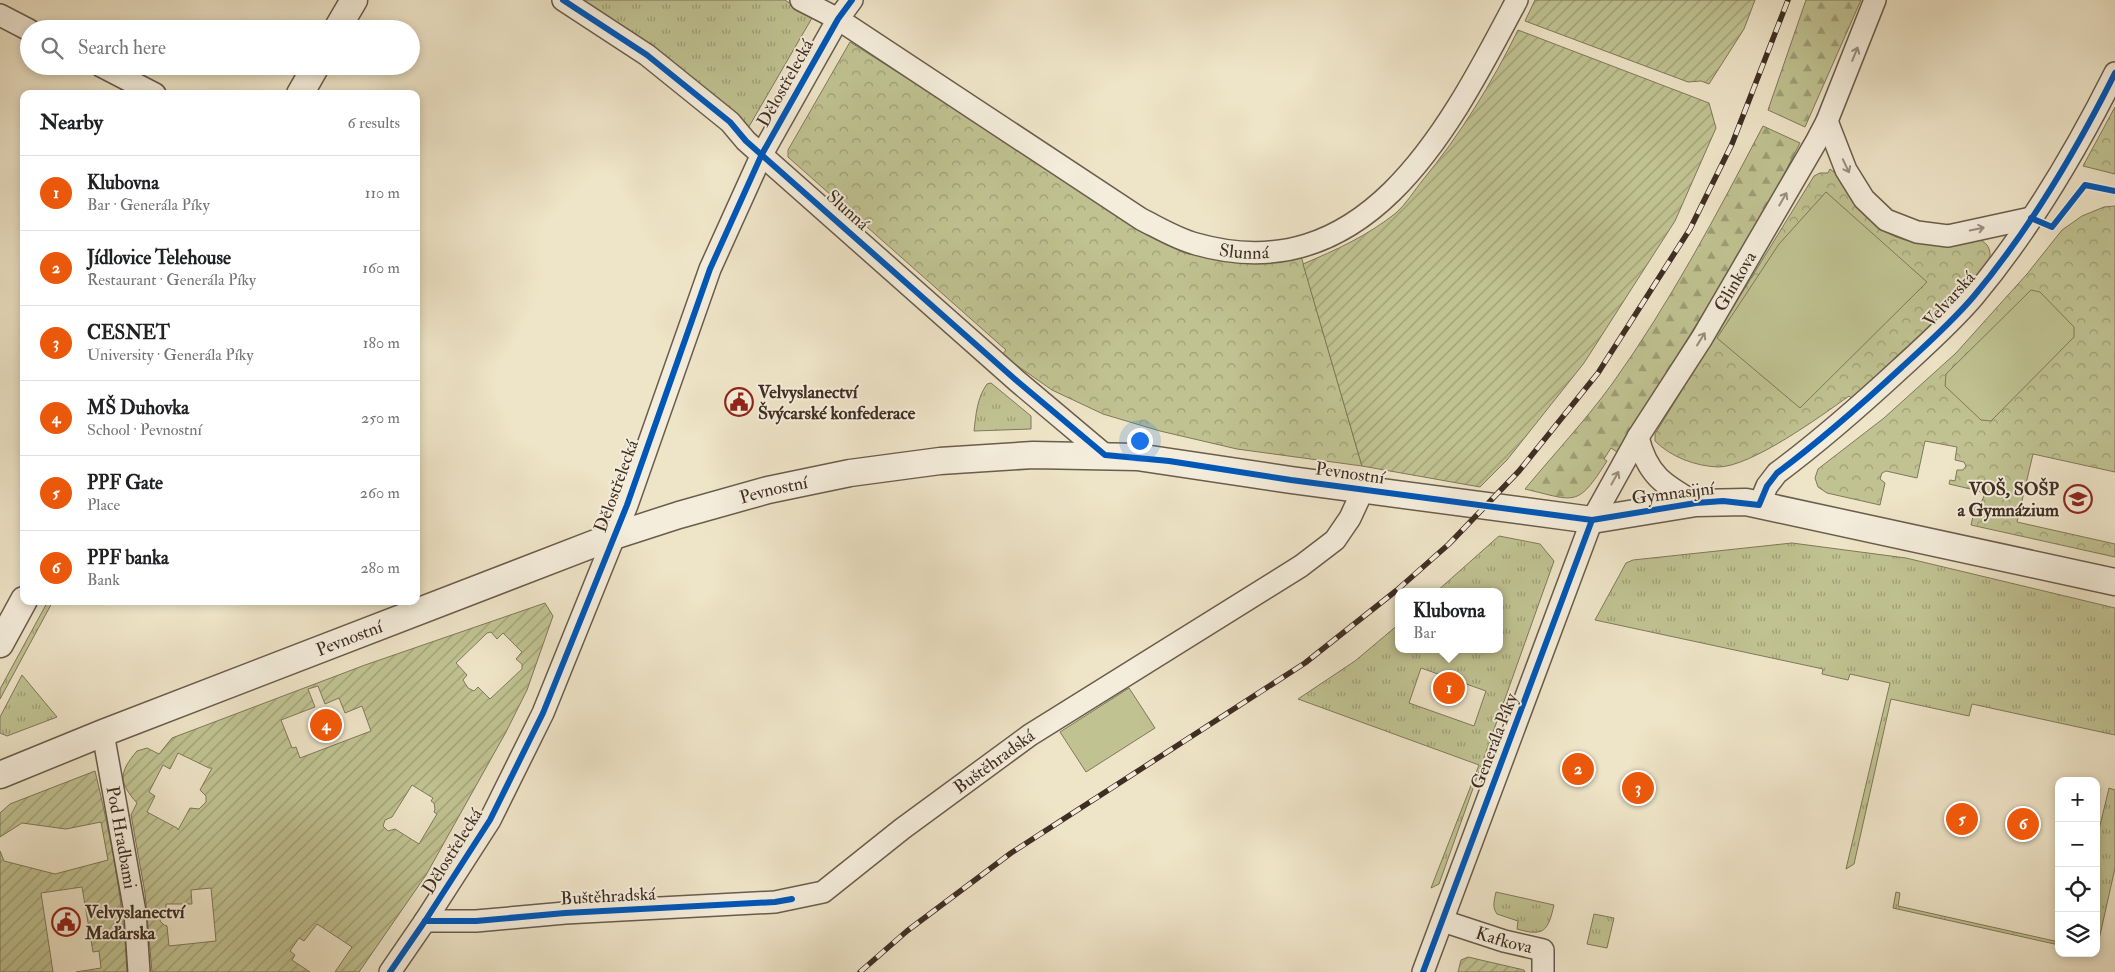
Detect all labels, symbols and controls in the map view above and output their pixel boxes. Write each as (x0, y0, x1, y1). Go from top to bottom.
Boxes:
search box (20, 20, 420, 75)
icon: search (38, 34, 66, 62)
street label: Dělostřelecká (752, 35, 819, 131)
text: Search here (78, 36, 166, 60)
one-way arrow (1850, 47, 1860, 62)
text: Nearby (40, 109, 103, 136)
text: 6 results (348, 113, 400, 133)
one-way arrow (1841, 159, 1851, 174)
text: Klubovna (87, 171, 159, 195)
text: 1 (53, 183, 59, 203)
text: 110 m (365, 183, 400, 203)
street label: Slunná (821, 185, 874, 236)
one-way arrow (1778, 193, 1788, 207)
text: Bar · Generála Píky (87, 195, 210, 215)
one-way arrow (1969, 224, 1985, 234)
street label: Slunná (1217, 239, 1270, 265)
text: Jídlovice Telehouse (87, 246, 231, 270)
street label: Glinkova (1709, 247, 1762, 316)
text: 2 (52, 258, 60, 278)
text: 160 m (362, 258, 400, 278)
street label: Velvarská (1918, 266, 1981, 332)
text: Restaurant · Generála Píky (87, 270, 256, 290)
text: CESNET (87, 321, 170, 345)
text: 3 (53, 333, 59, 353)
text: 180 m (363, 333, 400, 353)
one-way arrow (1696, 333, 1706, 347)
text: University · Generála Píky (87, 345, 253, 365)
place label: Velvyslanectví Švýcarské konfederace (757, 381, 916, 425)
public building icon: Velvyslanectví Švýcarské konfederace (724, 387, 754, 417)
text: MŠ Duhovka (87, 396, 189, 420)
text: 4 (52, 408, 60, 428)
text: 250 m (361, 408, 400, 428)
text: School · Pevnostní (87, 420, 202, 440)
your location (1127, 428, 1153, 454)
street label: Dělostřelecká (589, 436, 644, 536)
street label: Pevnostní (1314, 457, 1387, 490)
text: PPF Gate (87, 471, 163, 495)
street label: Pevnostní (737, 471, 811, 509)
one-way arrow (1611, 471, 1621, 485)
street label: Gymnasijní (1631, 477, 1717, 510)
place label: VOŠ, SOŠP a Gymnázium (1957, 477, 2060, 522)
text: 5 (52, 483, 60, 503)
text: 260 m (360, 483, 400, 503)
school or university icon: VOŠ, SOŠP a Gymnázium (2063, 484, 2093, 514)
text: Place (87, 495, 120, 515)
text: PPF banka (87, 546, 169, 570)
text: 6 (52, 558, 60, 578)
text: 280 m (360, 558, 400, 578)
text: Bank (87, 570, 120, 590)
popup (1395, 588, 1503, 653)
text: Klubovna (1413, 599, 1485, 623)
street label: Pevnostní (313, 615, 387, 662)
text: Bar (1413, 623, 1436, 643)
pin: 1 (1433, 669, 1465, 707)
street label: Generála Píky (1466, 689, 1524, 792)
pin: 4 (310, 706, 342, 744)
street label: Buštěhradská (949, 724, 1040, 799)
pin: 2 (1562, 750, 1594, 788)
pin: 3 (1622, 769, 1654, 807)
map controls (2055, 777, 2100, 957)
button: + (2055, 777, 2100, 822)
street label: Pod Hradbami (101, 784, 142, 891)
pin: 5 (1946, 800, 1978, 838)
street label: Dělostřelecká (417, 804, 488, 898)
pin: 6 (2007, 805, 2039, 843)
button: − (2055, 822, 2100, 867)
button: locate (2055, 867, 2100, 912)
street label: Buštěhradská (560, 882, 657, 910)
place label: Velvyslanectví Maďarska (84, 901, 187, 945)
public building icon: Velvyslanectví Maďarska (51, 907, 81, 937)
button: layers (2055, 912, 2100, 957)
street label: Kafkova (1473, 921, 1535, 959)

